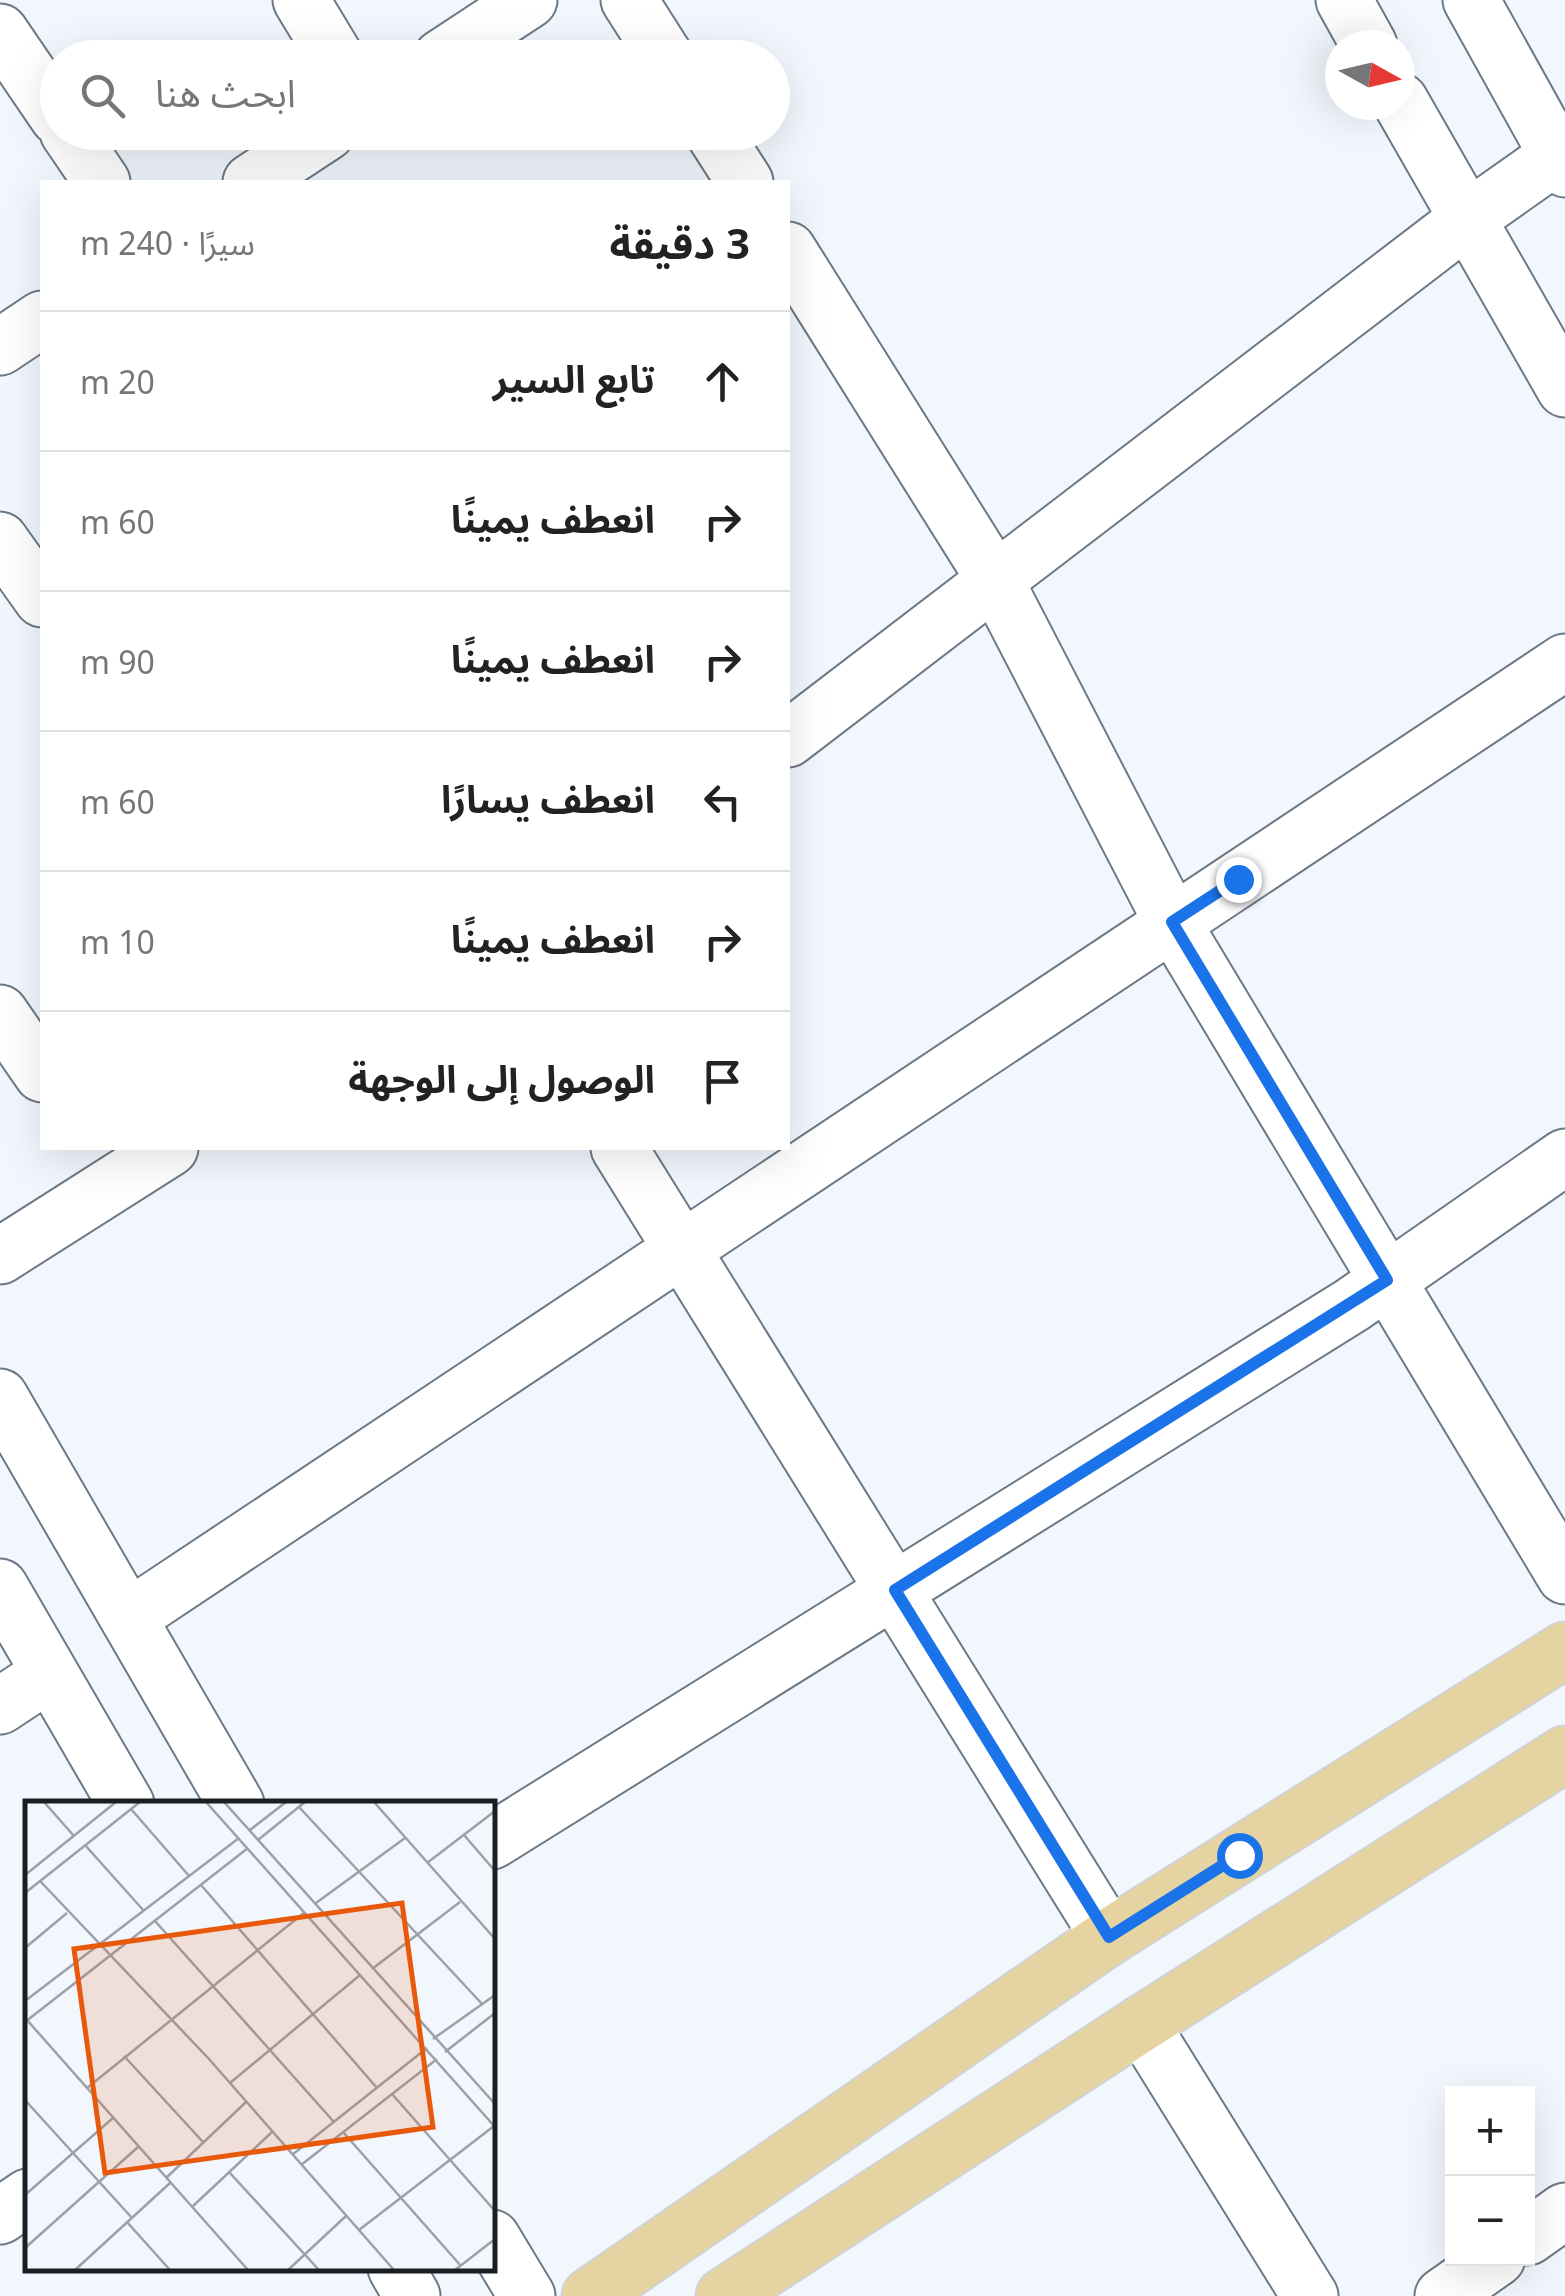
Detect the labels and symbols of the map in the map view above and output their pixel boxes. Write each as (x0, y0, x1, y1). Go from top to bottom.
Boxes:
north arrow (1325, 30, 1415, 120)
route end (1216, 857, 1262, 903)
inset map (25, 1801, 495, 2271)
route start (1217, 1833, 1263, 1879)

